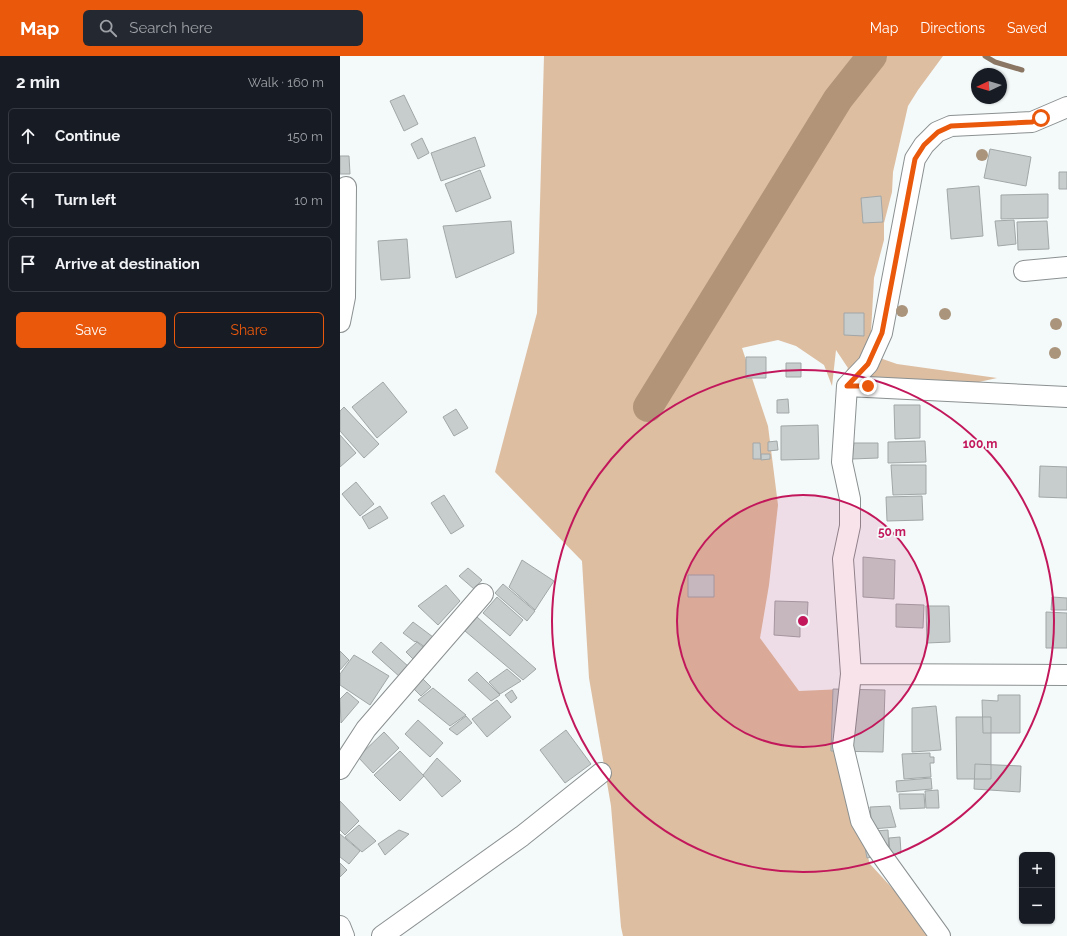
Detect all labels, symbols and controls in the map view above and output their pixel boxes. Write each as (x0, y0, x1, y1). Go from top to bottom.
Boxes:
search box (83, 10, 363, 46)
text: Map (20, 17, 59, 39)
icon: search (97, 17, 119, 39)
text: Search here (129, 19, 213, 37)
text: Map (870, 20, 898, 36)
text: Directions (920, 20, 985, 36)
text: Saved (1007, 20, 1047, 36)
north arrow (971, 68, 1007, 104)
text: 2 min (16, 72, 60, 92)
text: Walk · 160 m (248, 75, 324, 90)
route start (1032, 109, 1050, 127)
icon: ahead (17, 125, 39, 147)
text: Continue (55, 127, 120, 145)
text: 150 m (287, 129, 323, 144)
icon: left (17, 189, 39, 211)
text: Turn left (55, 191, 116, 209)
text: 10 m (294, 193, 323, 208)
icon: arrive (17, 253, 39, 275)
text: Arrive at destination (55, 255, 200, 273)
button: Save (16, 312, 166, 348)
button: Share (174, 312, 324, 348)
route end (859, 377, 877, 395)
text: 100 m (963, 437, 997, 451)
text: 50 m (878, 525, 906, 539)
centre of rings (796, 614, 810, 628)
map controls (1019, 852, 1055, 924)
button: + (1019, 852, 1055, 888)
button: − (1019, 888, 1055, 924)

